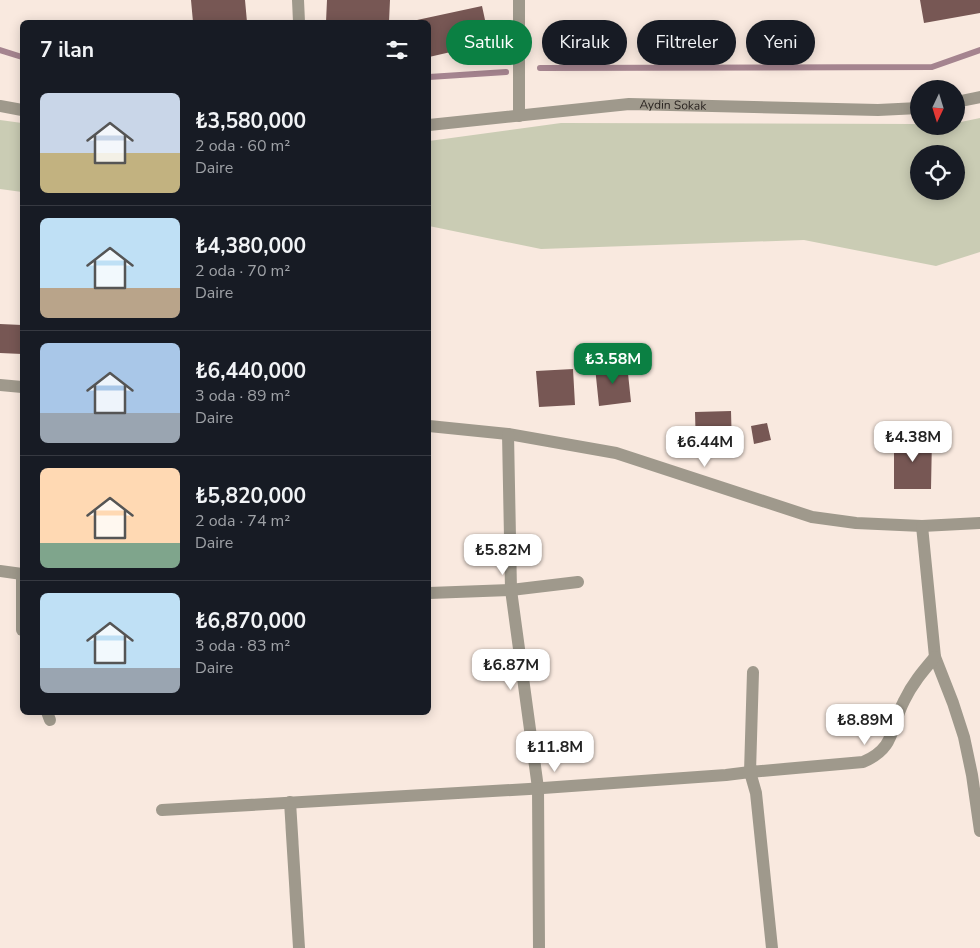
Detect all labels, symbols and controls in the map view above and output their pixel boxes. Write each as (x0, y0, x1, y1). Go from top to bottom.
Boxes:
chip: Satılık (446, 20, 532, 65)
chip: Kiralık (542, 20, 627, 65)
chip: Filtreler (637, 20, 736, 65)
chip: Yeni (746, 20, 815, 65)
text: 7 ilan (40, 36, 94, 64)
icon: filters (383, 36, 411, 64)
north arrow (910, 80, 965, 135)
map controls (910, 80, 965, 200)
street label: Aydin Sokak (639, 96, 707, 114)
text: ₺3,580,000 (195, 107, 306, 135)
icon: home (80, 113, 140, 173)
text: 2 oda · 60 m² (195, 135, 290, 157)
button: locate (910, 145, 965, 200)
text: Daire (195, 157, 233, 179)
text: ₺4,380,000 (195, 232, 306, 260)
icon: home (80, 238, 140, 298)
text: 2 oda · 70 m² (195, 260, 290, 282)
text: Daire (195, 282, 233, 304)
pin: ₺3.58M (572, 342, 654, 385)
text: ₺3.58M (585, 348, 641, 370)
text: ₺6,440,000 (195, 357, 306, 385)
icon: home (80, 363, 140, 423)
text: 3 oda · 89 m² (195, 385, 290, 407)
text: Daire (195, 407, 233, 429)
pin: ₺4.38M (872, 420, 954, 463)
pin: ₺6.44M (664, 426, 746, 468)
text: ₺4.38M (885, 426, 941, 448)
text: ₺6.44M (677, 431, 733, 453)
text: ₺5,820,000 (195, 482, 306, 510)
icon: home (80, 488, 140, 548)
text: 2 oda · 74 m² (195, 510, 290, 532)
text: Daire (195, 532, 233, 554)
pin: ₺5.82M (462, 534, 544, 576)
text: ₺5.82M (475, 539, 531, 561)
text: ₺6,870,000 (195, 607, 306, 635)
icon: home (80, 613, 140, 673)
text: 3 oda · 83 m² (195, 635, 290, 657)
pin: ₺6.87M (470, 648, 552, 691)
text: ₺6.87M (483, 654, 539, 676)
text: Daire (195, 657, 233, 679)
pin: ₺8.89M (824, 704, 906, 746)
text: ₺8.89M (837, 709, 893, 731)
pin: ₺11.8M (514, 730, 596, 773)
text: ₺11.8M (527, 736, 583, 758)

